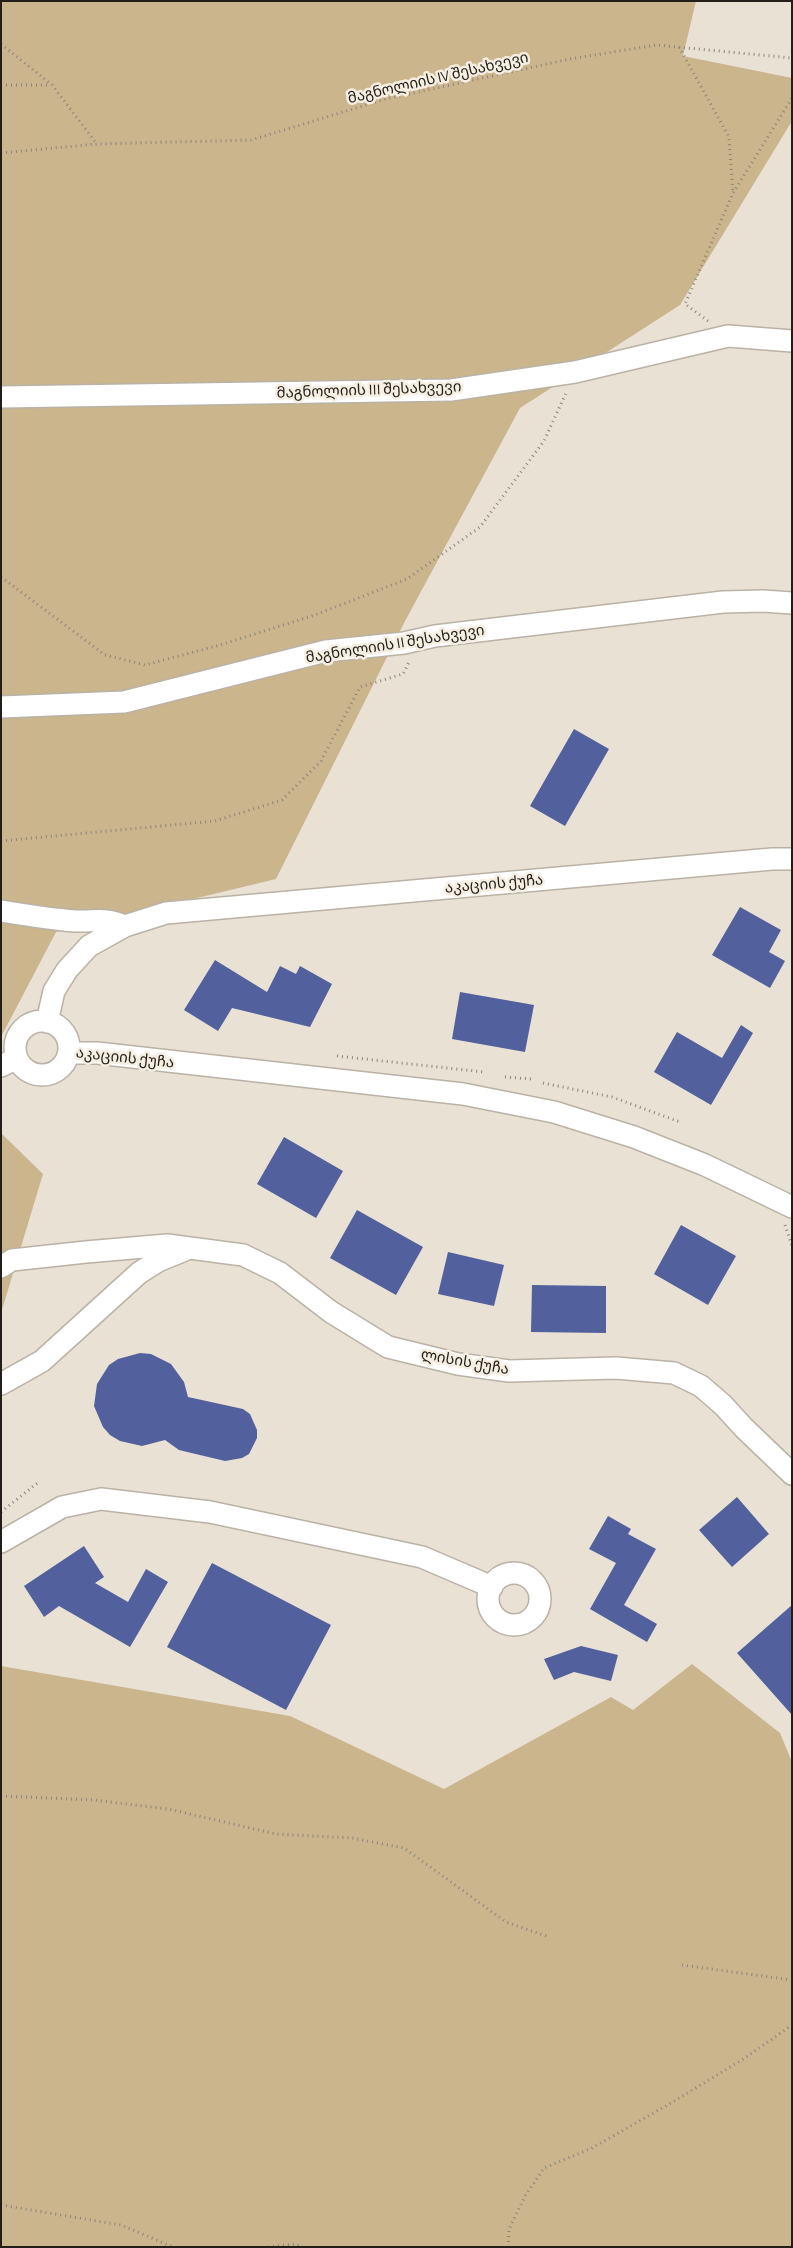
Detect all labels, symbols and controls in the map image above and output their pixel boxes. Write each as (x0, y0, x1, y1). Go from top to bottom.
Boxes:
street label: მაგნოლიის IV შესახვევი (346, 48, 530, 108)
street label: მაგნოლიის III შესახვევი (276, 378, 462, 402)
street label: მაგნოლიის II შესახვევი (304, 621, 486, 667)
street label: აკაციის ქუჩა (444, 871, 544, 897)
street label: აკაციის ქუჩა (75, 1044, 175, 1072)
street label: ლისის ქუჩა (420, 1345, 510, 1379)

